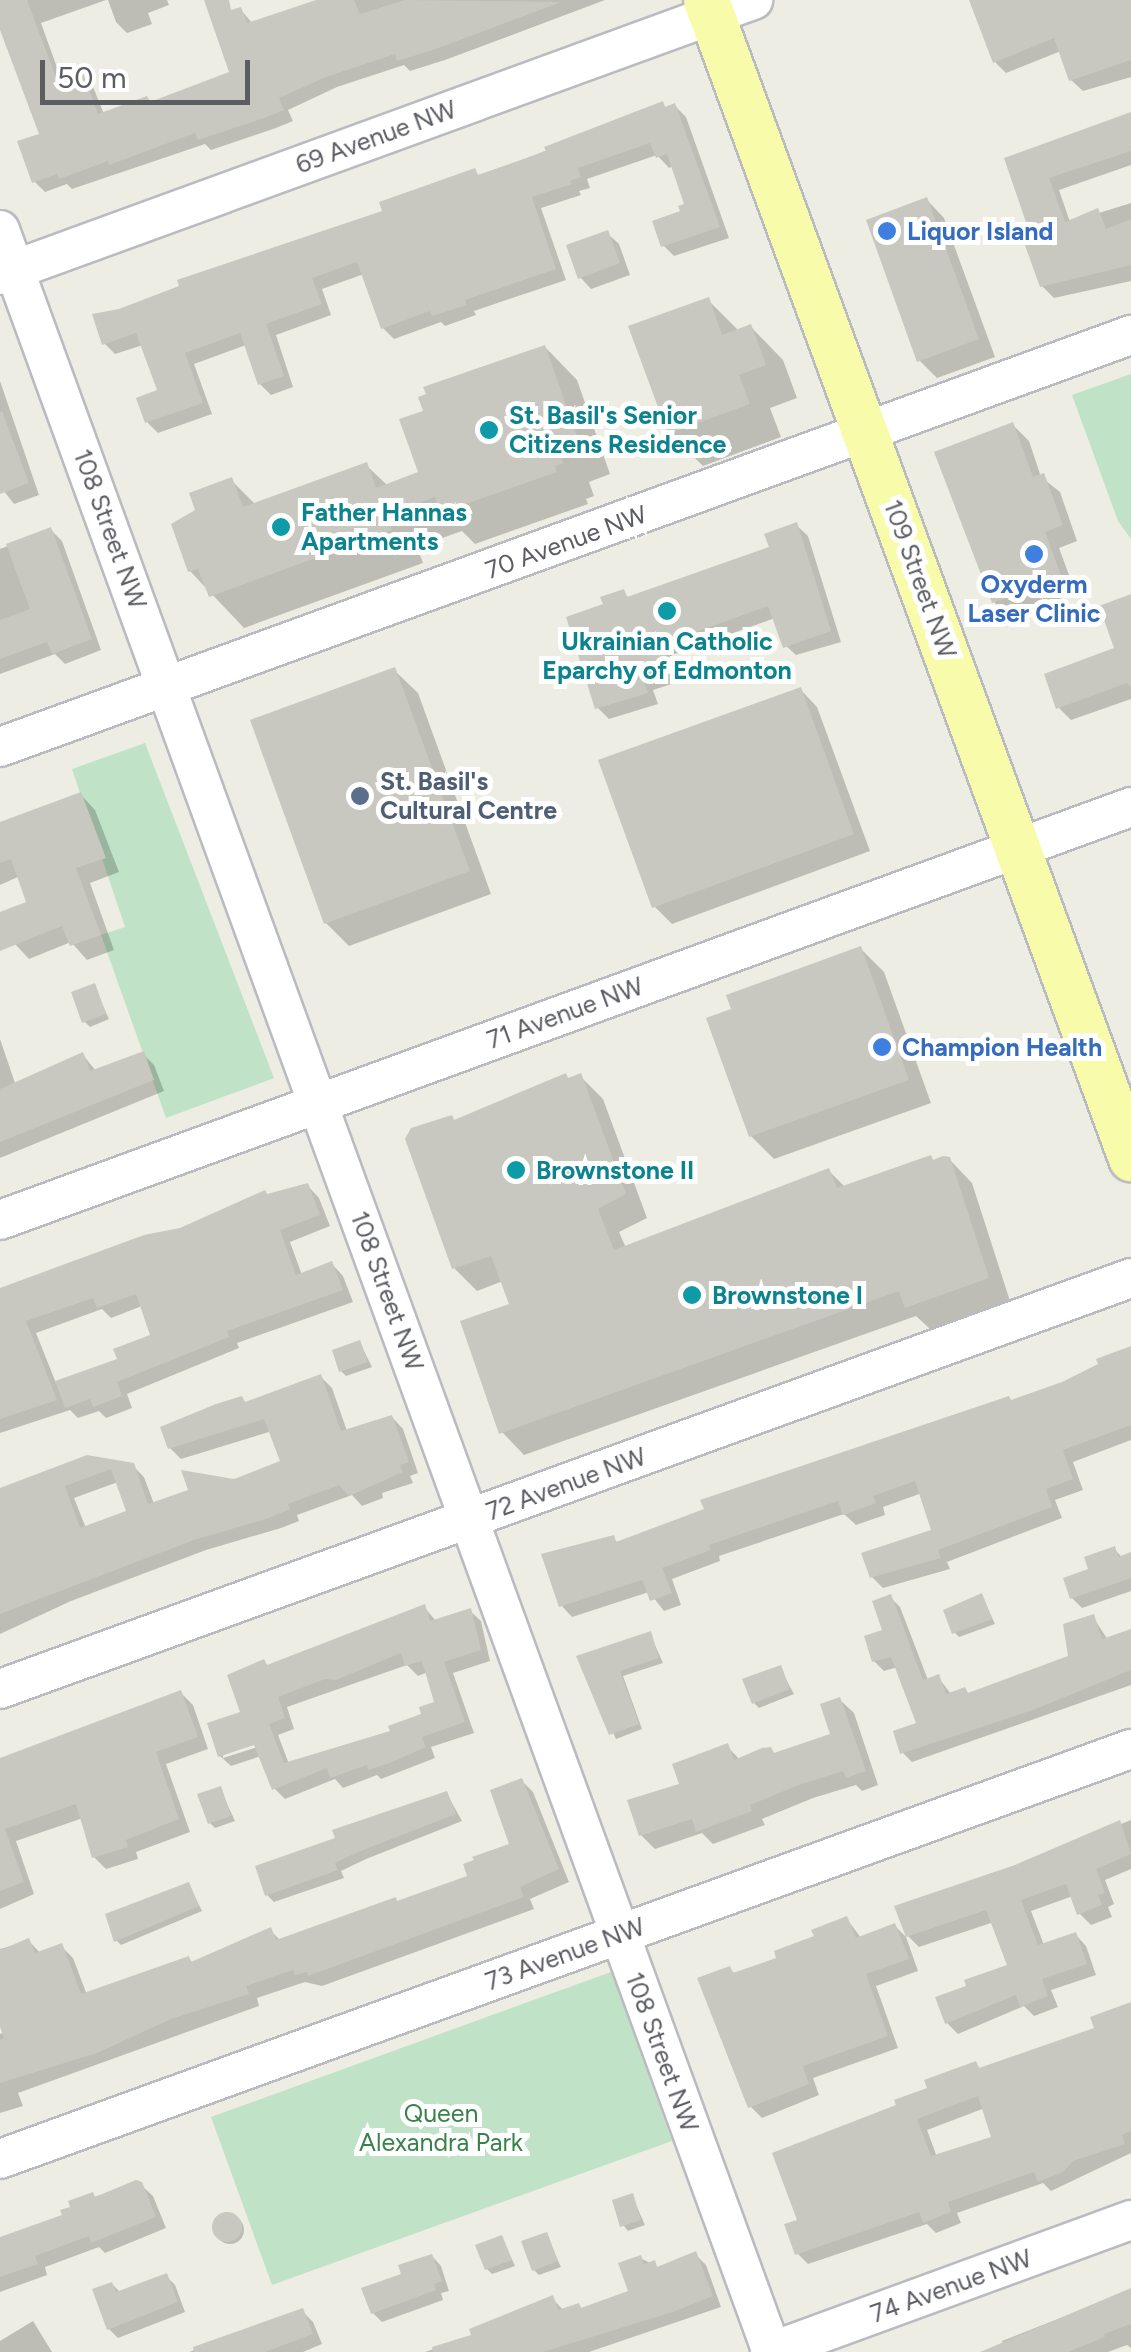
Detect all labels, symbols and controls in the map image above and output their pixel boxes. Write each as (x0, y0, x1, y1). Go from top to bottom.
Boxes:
scale bar (45, 40, 255, 102)
text: 50 m (57, 59, 126, 96)
street label: 69 Avenue NW (292, 94, 460, 180)
place label: Liquor Island (907, 216, 1053, 246)
marker: Liquor Island (876, 220, 898, 242)
place label: St. Basil's Senior Citizens Residence (509, 401, 726, 460)
marker: St. Basil's Senior Citizens Residence (478, 419, 500, 441)
street label: 108 Street NW (67, 445, 153, 613)
street label: 109 Street NW (877, 496, 963, 662)
place label: Father Hannas Apartments (301, 498, 467, 557)
street label: 70 Avenue NW (481, 499, 651, 585)
marker: Father Hannas Apartments (270, 516, 292, 538)
marker: Oxyderm Laser Clinic (1023, 543, 1045, 565)
place label: Oxyderm Laser Clinic (968, 570, 1100, 629)
marker: Ukrainian Catholic Eparchy of Edmonton (656, 600, 678, 622)
place label: Ukrainian Catholic Eparchy of Edmonton (542, 627, 792, 686)
place label: St. Basil's Cultural Centre (380, 767, 557, 826)
marker: St. Basil's Cultural Centre (349, 785, 371, 807)
street label: 71 Avenue NW (483, 971, 647, 1055)
place label: Champion Health (902, 1032, 1102, 1062)
marker: Champion Health (871, 1036, 893, 1058)
place label: Brownstone II (536, 1155, 694, 1185)
marker: Brownstone II (505, 1159, 527, 1181)
street label: 108 Street NW (344, 1207, 430, 1375)
place label: Brownstone I (712, 1280, 863, 1310)
marker: Brownstone I (681, 1284, 703, 1306)
street label: 72 Avenue NW (482, 1441, 650, 1527)
street label: 73 Avenue NW (481, 1911, 649, 1997)
street label: 108 Street NW (619, 1968, 705, 2136)
park label: Queen Alexandra Park (359, 2099, 523, 2158)
street label: 74 Avenue NW (866, 2243, 1036, 2329)

